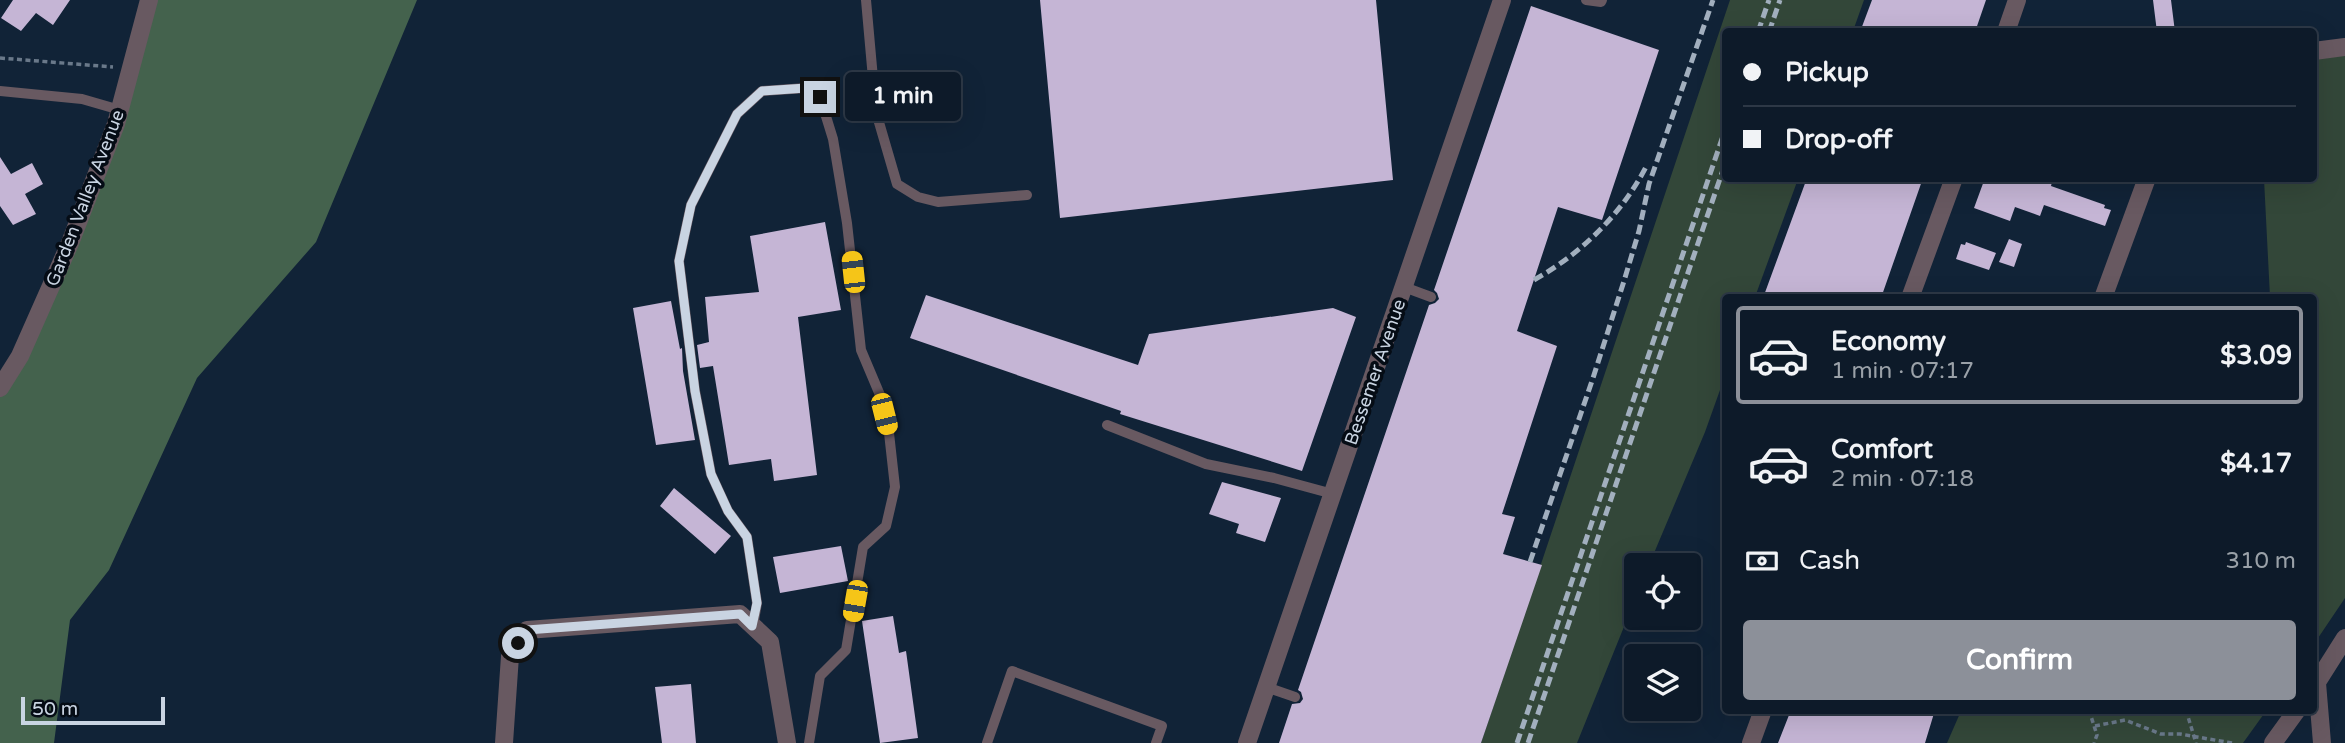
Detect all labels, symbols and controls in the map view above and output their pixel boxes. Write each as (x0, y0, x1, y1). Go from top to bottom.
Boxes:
text: Pickup (1785, 57, 1869, 88)
callout: 1 min (844, 72, 960, 122)
route end (804, 81, 836, 113)
text: 1 min (872, 82, 934, 110)
street label: Garden Valley Avenue (41, 107, 129, 289)
text: Drop-off (1785, 124, 1892, 155)
car (841, 250, 866, 294)
street label: Bessemer Avenue (1340, 296, 1410, 448)
icon: car (1747, 324, 1810, 387)
text: Economy (1831, 326, 1946, 357)
text: $3.09 (2220, 340, 2292, 371)
text: 1 min · 07:17 (1831, 357, 1974, 385)
car (869, 391, 900, 437)
icon: car (1747, 432, 1810, 495)
text: Comfort (1831, 434, 1933, 465)
text: $4.17 (2220, 448, 2292, 479)
text: 2 min · 07:18 (1831, 465, 1974, 493)
icon: cash (1743, 542, 1781, 580)
text: Cash (1799, 545, 1860, 576)
text: 310 m (2226, 547, 2296, 575)
map controls (1624, 553, 1701, 721)
button: locate (1624, 553, 1701, 630)
car (842, 578, 869, 624)
button: Confirm (1743, 620, 2296, 700)
route start (502, 627, 534, 659)
button: layers (1624, 644, 1701, 721)
scale bar (21, 694, 164, 726)
text: 50 m (32, 698, 78, 720)

